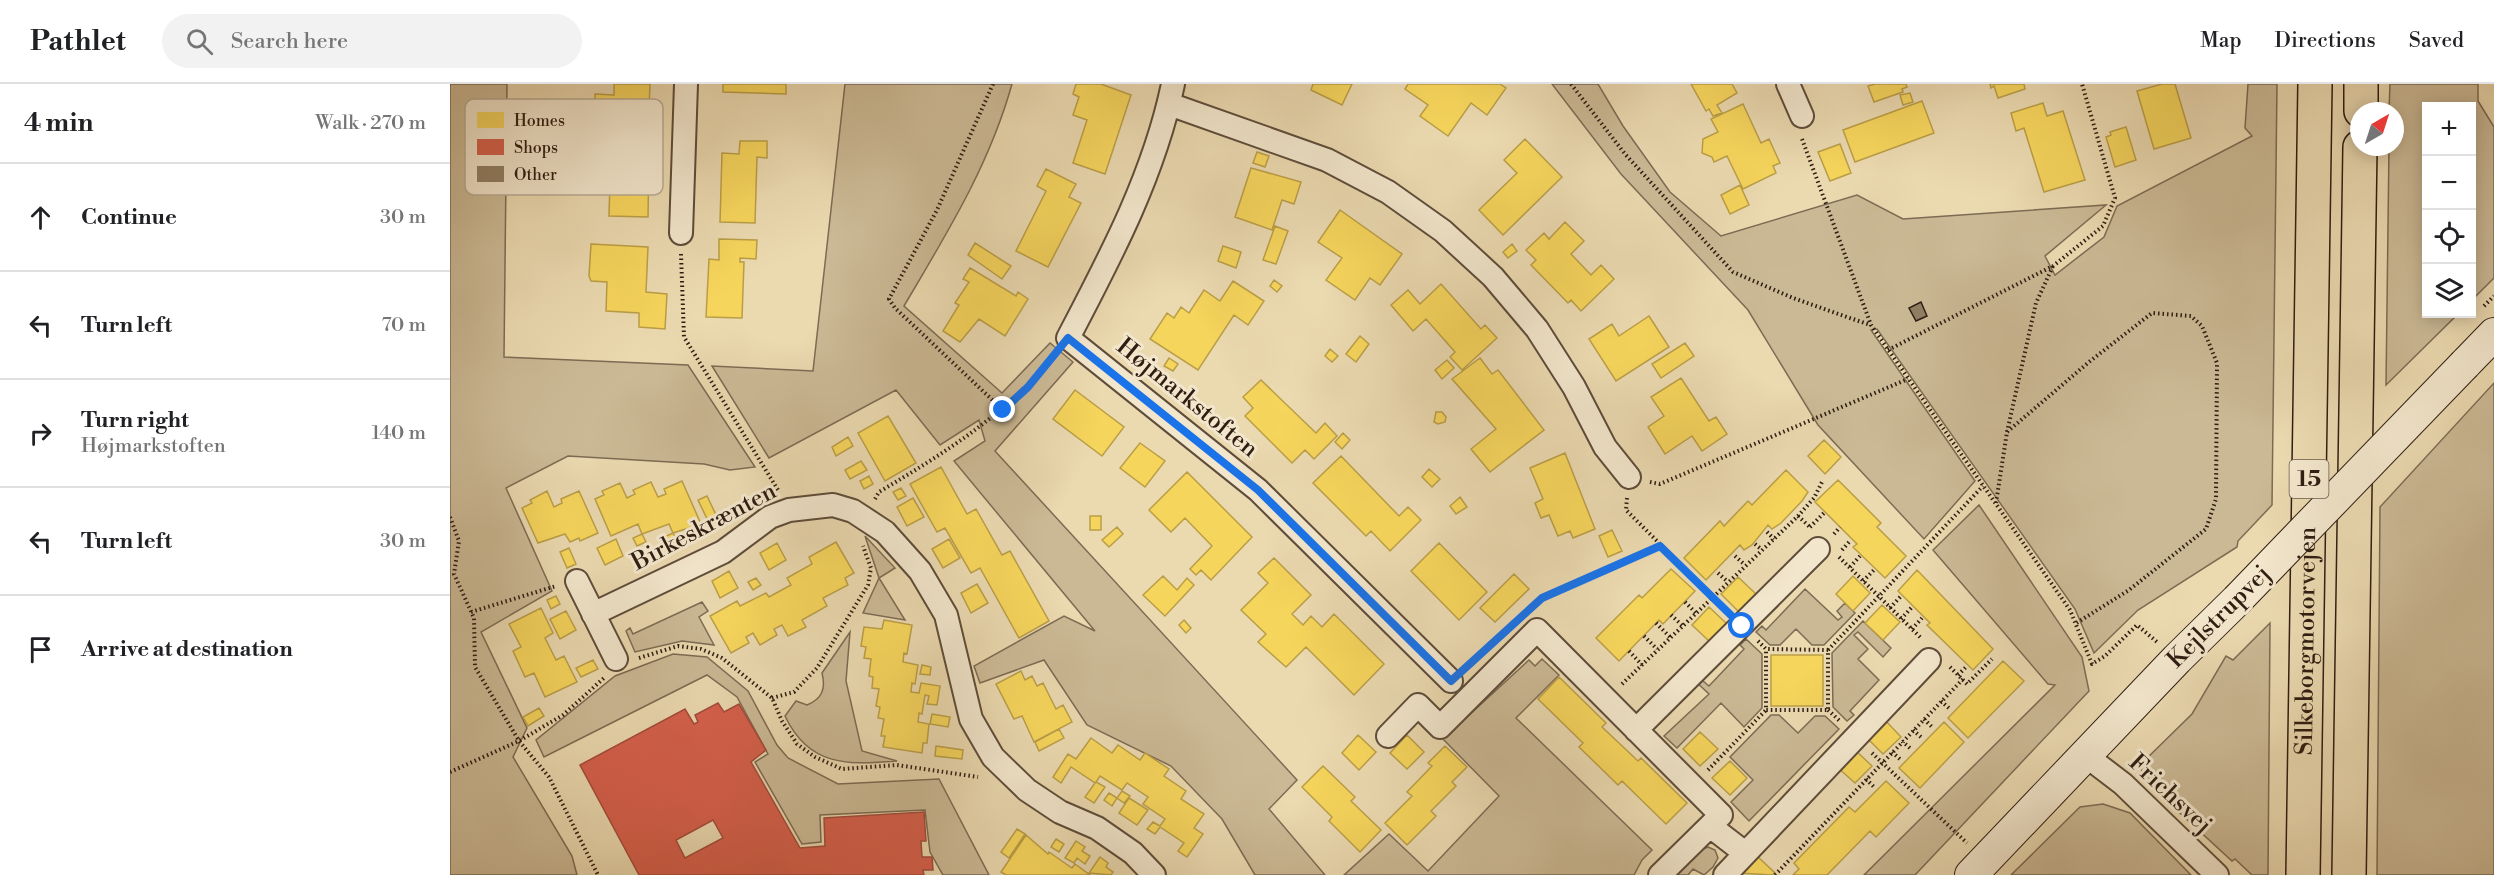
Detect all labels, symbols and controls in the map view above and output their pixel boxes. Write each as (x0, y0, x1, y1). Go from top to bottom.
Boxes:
search box (162, 14, 582, 68)
text: Pathlet (30, 24, 126, 59)
icon: search (183, 25, 216, 58)
text: Search here (231, 28, 348, 55)
text: Map (2200, 28, 2242, 54)
text: Directions (2275, 28, 2376, 54)
text: Saved (2409, 28, 2464, 54)
legend (465, 99, 663, 195)
north arrow (2350, 102, 2404, 156)
map controls (2422, 102, 2476, 318)
button: + (2422, 102, 2476, 156)
text: 4 min (24, 107, 94, 139)
text: Walk · 270 m (315, 111, 426, 136)
text: Homes (514, 111, 565, 131)
text: Shops (514, 138, 558, 158)
button: − (2422, 156, 2476, 210)
text: Other (514, 165, 557, 185)
icon: ahead (24, 201, 57, 234)
text: Continue (81, 204, 177, 231)
text: 30 m (380, 205, 426, 230)
button: locate (2422, 210, 2476, 264)
button: layers (2422, 264, 2476, 318)
icon: left (24, 309, 57, 342)
text: Turn left (81, 312, 172, 339)
text: 70 m (382, 313, 426, 338)
street label: Højmarkstoften (1110, 332, 1264, 464)
route end (989, 396, 1015, 422)
text: Turn right (81, 407, 189, 434)
icon: right (24, 417, 57, 450)
text: 140 m (371, 421, 426, 446)
text: Højmarkstoften (81, 434, 226, 459)
road number: 15 (2290, 460, 2328, 498)
street label: Birkeskrænten (626, 476, 782, 578)
icon: left (24, 525, 57, 558)
street label: Silkeborgmotorvejen (2290, 527, 2323, 756)
text: Turn left (81, 528, 172, 555)
text: 30 m (380, 529, 426, 554)
street label: Kejlstrupvej (2161, 559, 2277, 675)
route start (1728, 612, 1754, 638)
icon: arrive (24, 633, 57, 666)
text: Arrive at destination (81, 636, 293, 663)
street label: Frichsvej (2122, 748, 2218, 840)

